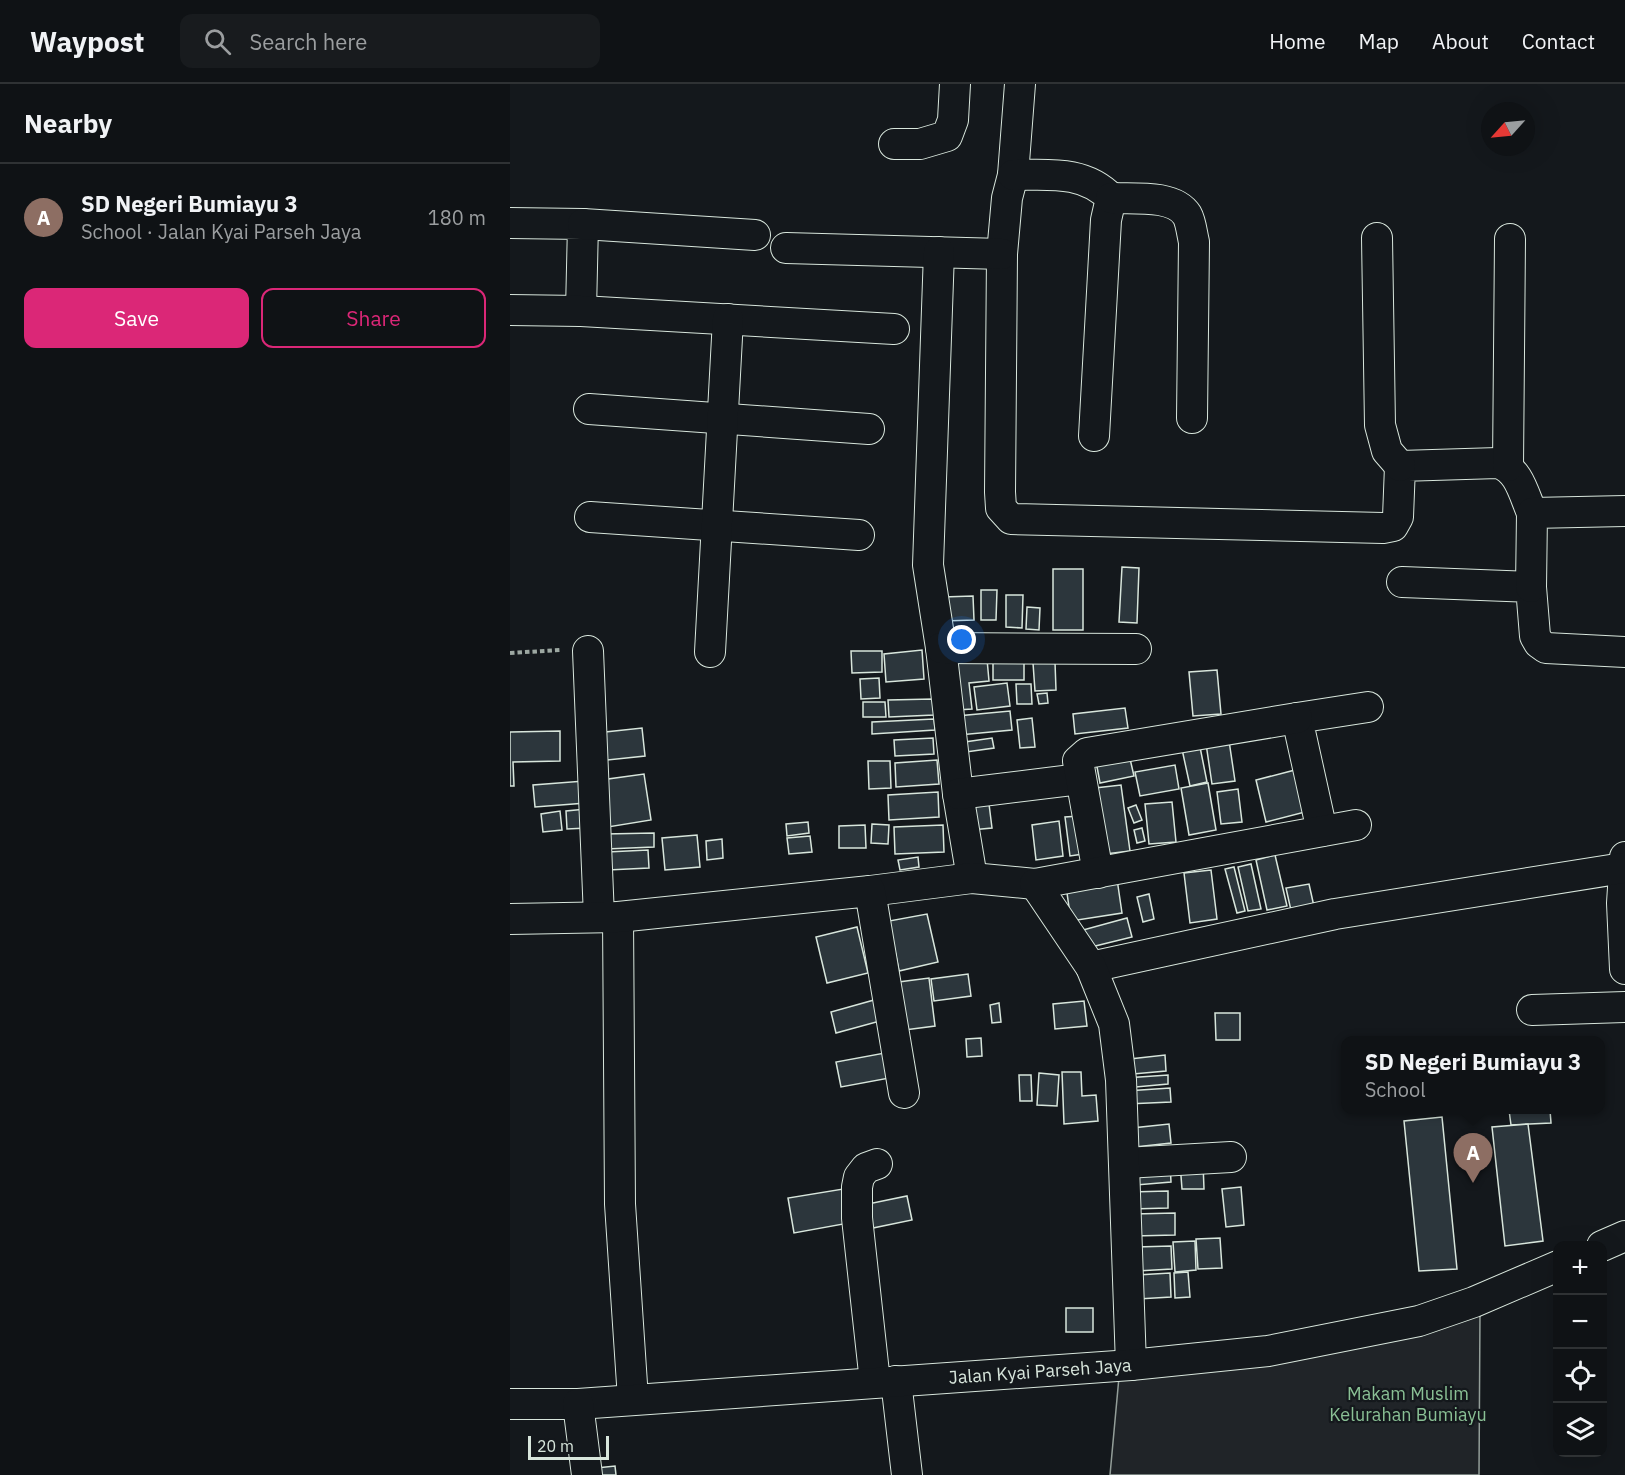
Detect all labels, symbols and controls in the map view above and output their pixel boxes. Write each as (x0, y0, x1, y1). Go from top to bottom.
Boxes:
search box (180, 14, 600, 68)
text: Waypost (30, 23, 144, 60)
icon: search (201, 25, 234, 58)
text: Search here (249, 27, 367, 56)
text: Home (1269, 27, 1326, 55)
text: Map (1359, 27, 1399, 55)
text: About (1432, 27, 1489, 55)
text: Contact (1522, 27, 1595, 55)
north arrow (1481, 102, 1535, 156)
text: Nearby (24, 106, 112, 140)
text: SD Negeri Bumiayu 3 (81, 189, 298, 218)
text: A (37, 204, 50, 231)
text: 180 m (428, 204, 486, 231)
text: School · Jalan Kyai Parseh Jaya (81, 218, 361, 245)
button: Save (24, 288, 249, 348)
button: Share (261, 288, 486, 348)
your location (947, 625, 976, 654)
popup (1341, 1036, 1605, 1114)
text: SD Negeri Bumiayu 3 (1365, 1047, 1581, 1076)
text: School (1365, 1076, 1426, 1103)
pin: A (1454, 1134, 1492, 1183)
map controls (1553, 1241, 1607, 1457)
button: + (1553, 1241, 1607, 1295)
button: − (1553, 1295, 1607, 1349)
button: locate (1553, 1349, 1607, 1403)
street label: Jalan Kyai Parseh Jaya (948, 1353, 1133, 1389)
park label: Makam Muslim Kelurahan Bumiayu (1329, 1382, 1487, 1426)
button: layers (1553, 1403, 1607, 1457)
scale bar (528, 1433, 609, 1460)
text: 20 m (537, 1436, 574, 1456)

